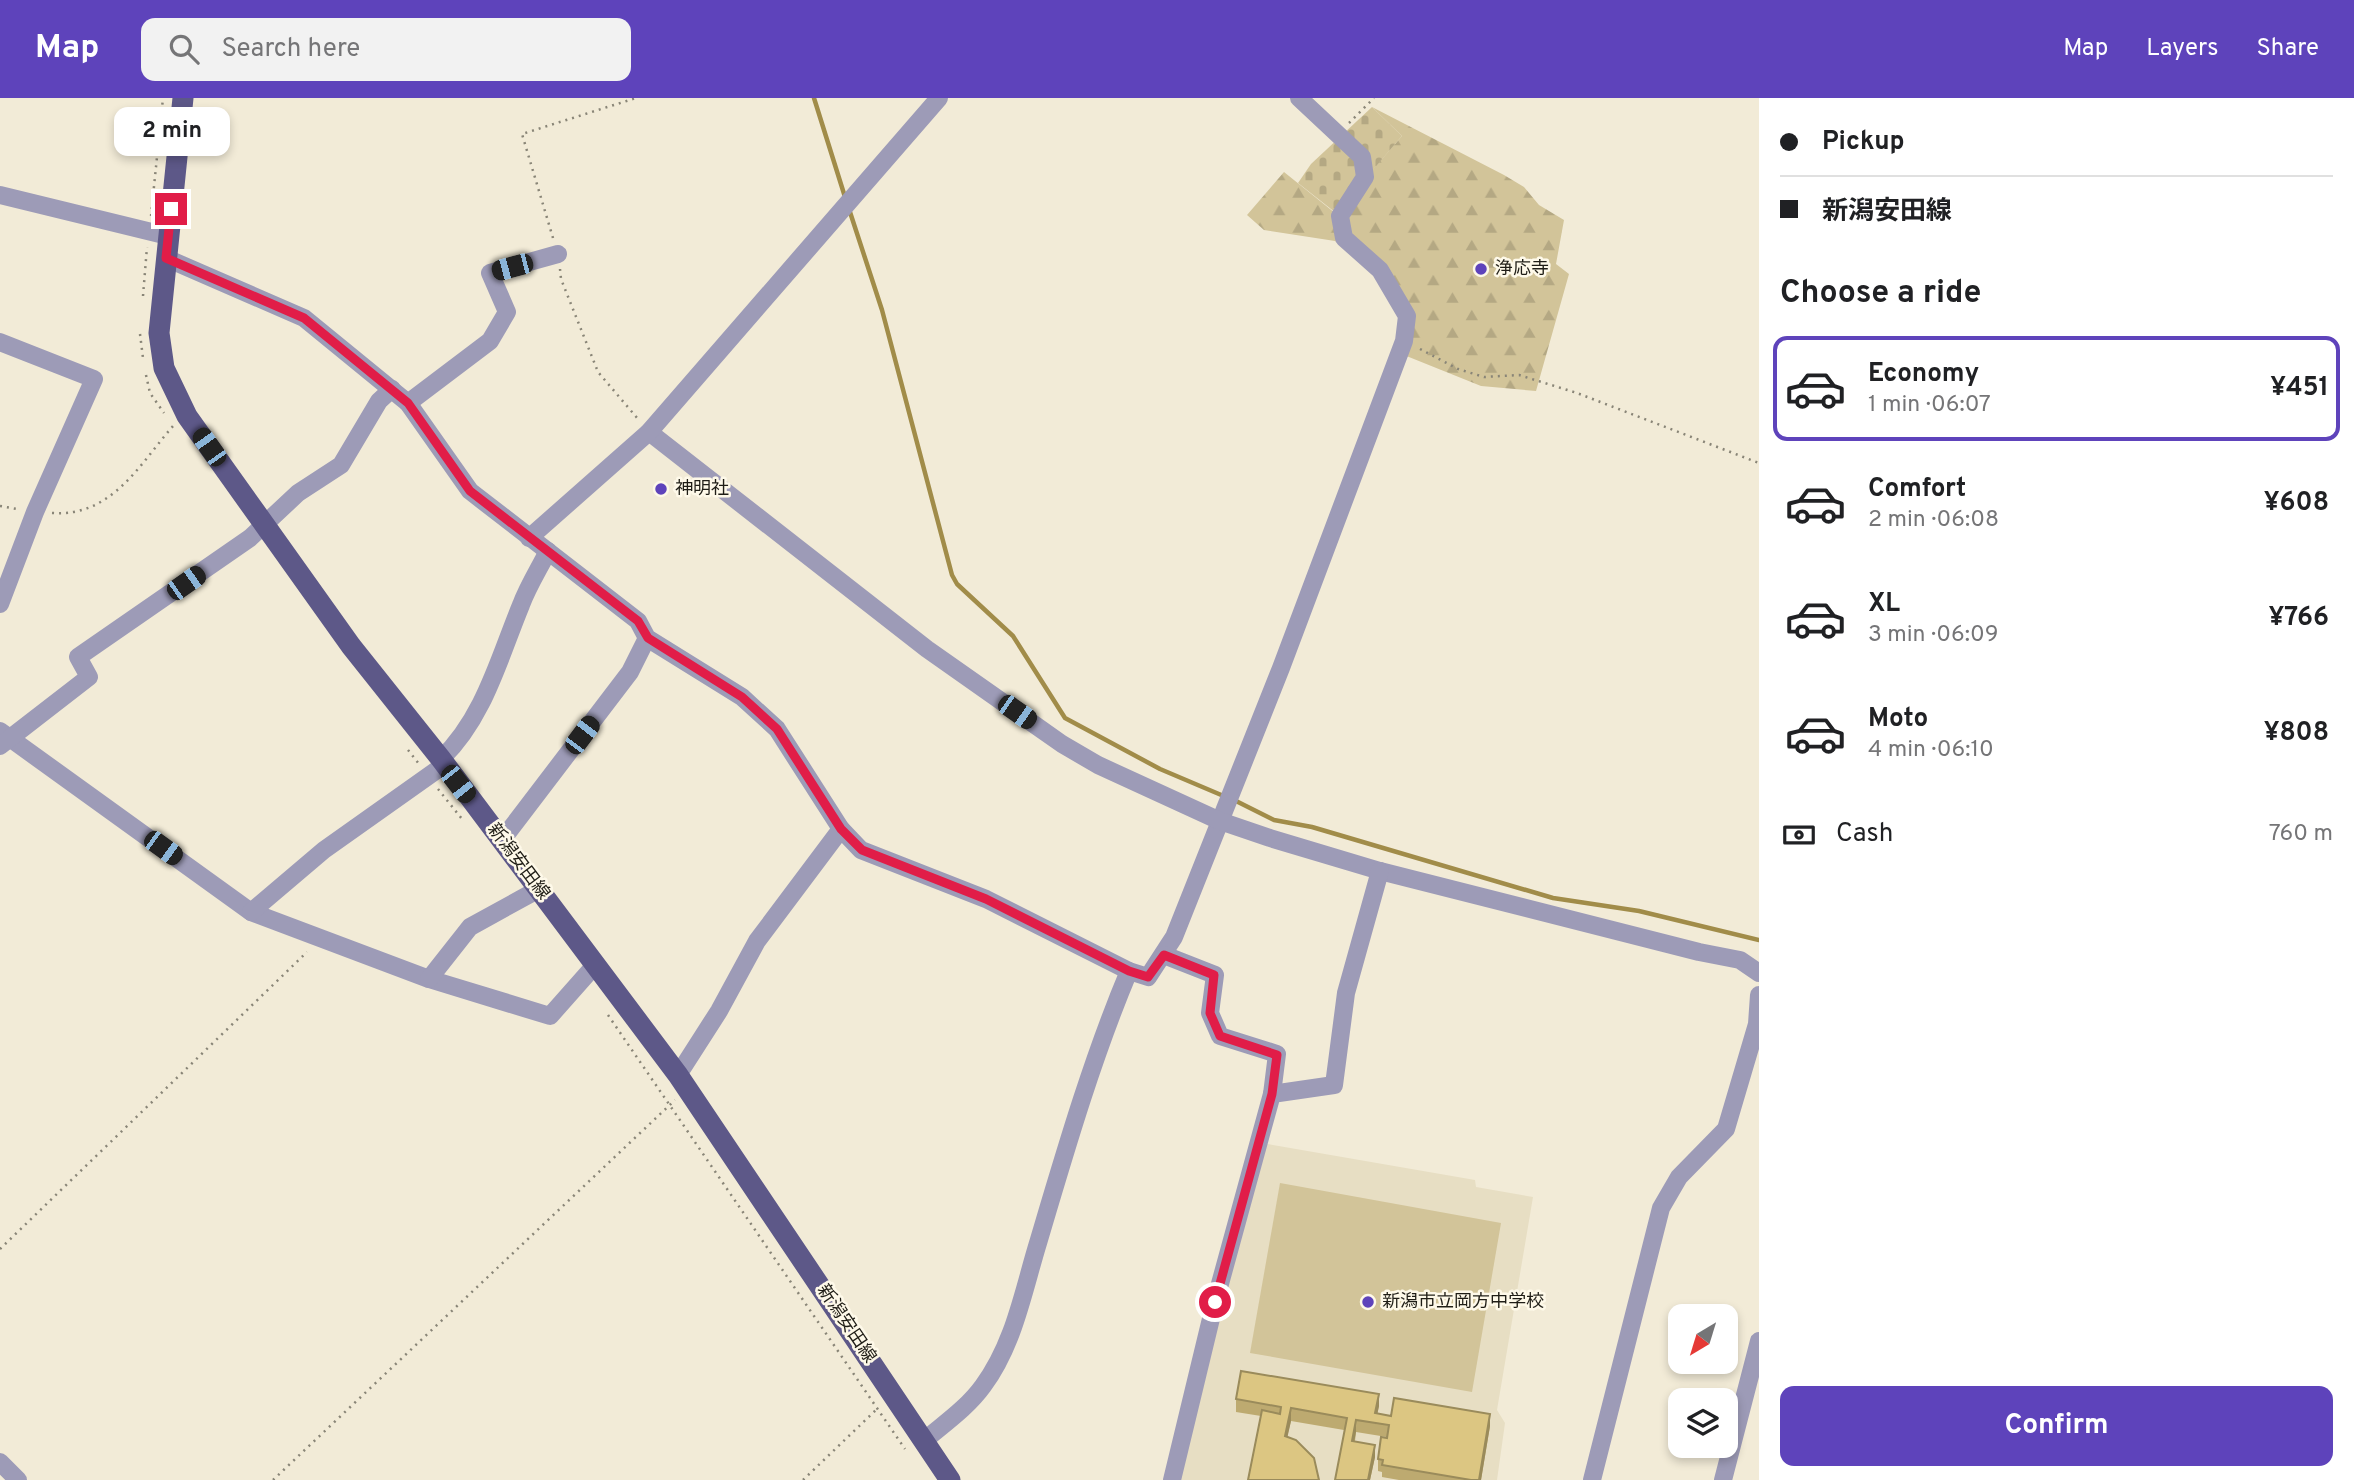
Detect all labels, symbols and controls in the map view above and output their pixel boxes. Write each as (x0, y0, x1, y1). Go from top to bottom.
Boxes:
search box (141, 18, 631, 81)
text: Map (35, 28, 99, 70)
icon: search (165, 30, 203, 68)
text: Search here (221, 33, 360, 66)
text: Map (2063, 34, 2108, 64)
text: Layers (2146, 34, 2218, 64)
text: Share (2256, 34, 2319, 64)
callout: 2 min (113, 108, 229, 156)
text: 2 min (142, 117, 202, 146)
text: Pickup (1822, 126, 1905, 159)
route end (155, 193, 187, 225)
text: 新潟安田線 (1822, 196, 1952, 229)
car (489, 251, 536, 283)
place label: 浄応寺 (1495, 258, 1549, 281)
marker: 浄応寺 (1473, 261, 1489, 277)
text: Choose a ride (1780, 274, 1981, 314)
icon: car (1784, 357, 1847, 420)
text: Economy (1868, 358, 1979, 391)
text: ¥451 (2270, 372, 2329, 405)
text: 1 min · 06:07 (1868, 391, 1991, 420)
car (189, 424, 230, 470)
icon: car (1784, 472, 1847, 535)
text: Comfort (1868, 473, 1966, 506)
place label: 神明社 (675, 478, 729, 501)
marker: 神明社 (653, 481, 669, 497)
text: ¥608 (2264, 487, 2329, 520)
text: 2 min · 06:08 (1868, 506, 1999, 535)
car (163, 562, 210, 604)
icon: car (1784, 587, 1847, 650)
text: XL (1868, 588, 1900, 621)
text: ¥766 (2269, 602, 2329, 635)
text: 3 min · 06:09 (1868, 621, 1999, 650)
car (994, 691, 1041, 733)
icon: car (1784, 702, 1847, 765)
text: Moto (1868, 703, 1928, 736)
car (561, 712, 604, 758)
text: ¥808 (2264, 717, 2329, 750)
text: 4 min · 06:10 (1868, 736, 1994, 765)
car (437, 761, 480, 807)
icon: cash (1780, 816, 1818, 854)
text: Cash (1836, 818, 1893, 851)
street label: 新潟安田線 (482, 819, 554, 905)
text: 760 m (2269, 820, 2333, 849)
car (140, 827, 187, 869)
street label: 新潟安田線 (811, 1280, 881, 1368)
route start (1199, 1286, 1231, 1318)
place label: 新潟市立岡方中学校 (1382, 1291, 1544, 1314)
marker: 新潟市立岡方中学校 (1360, 1294, 1376, 1310)
north arrow (1668, 1304, 1738, 1374)
map controls (1668, 1304, 1738, 1458)
button: Confirm (1780, 1386, 2333, 1466)
button: layers (1668, 1388, 1738, 1458)

